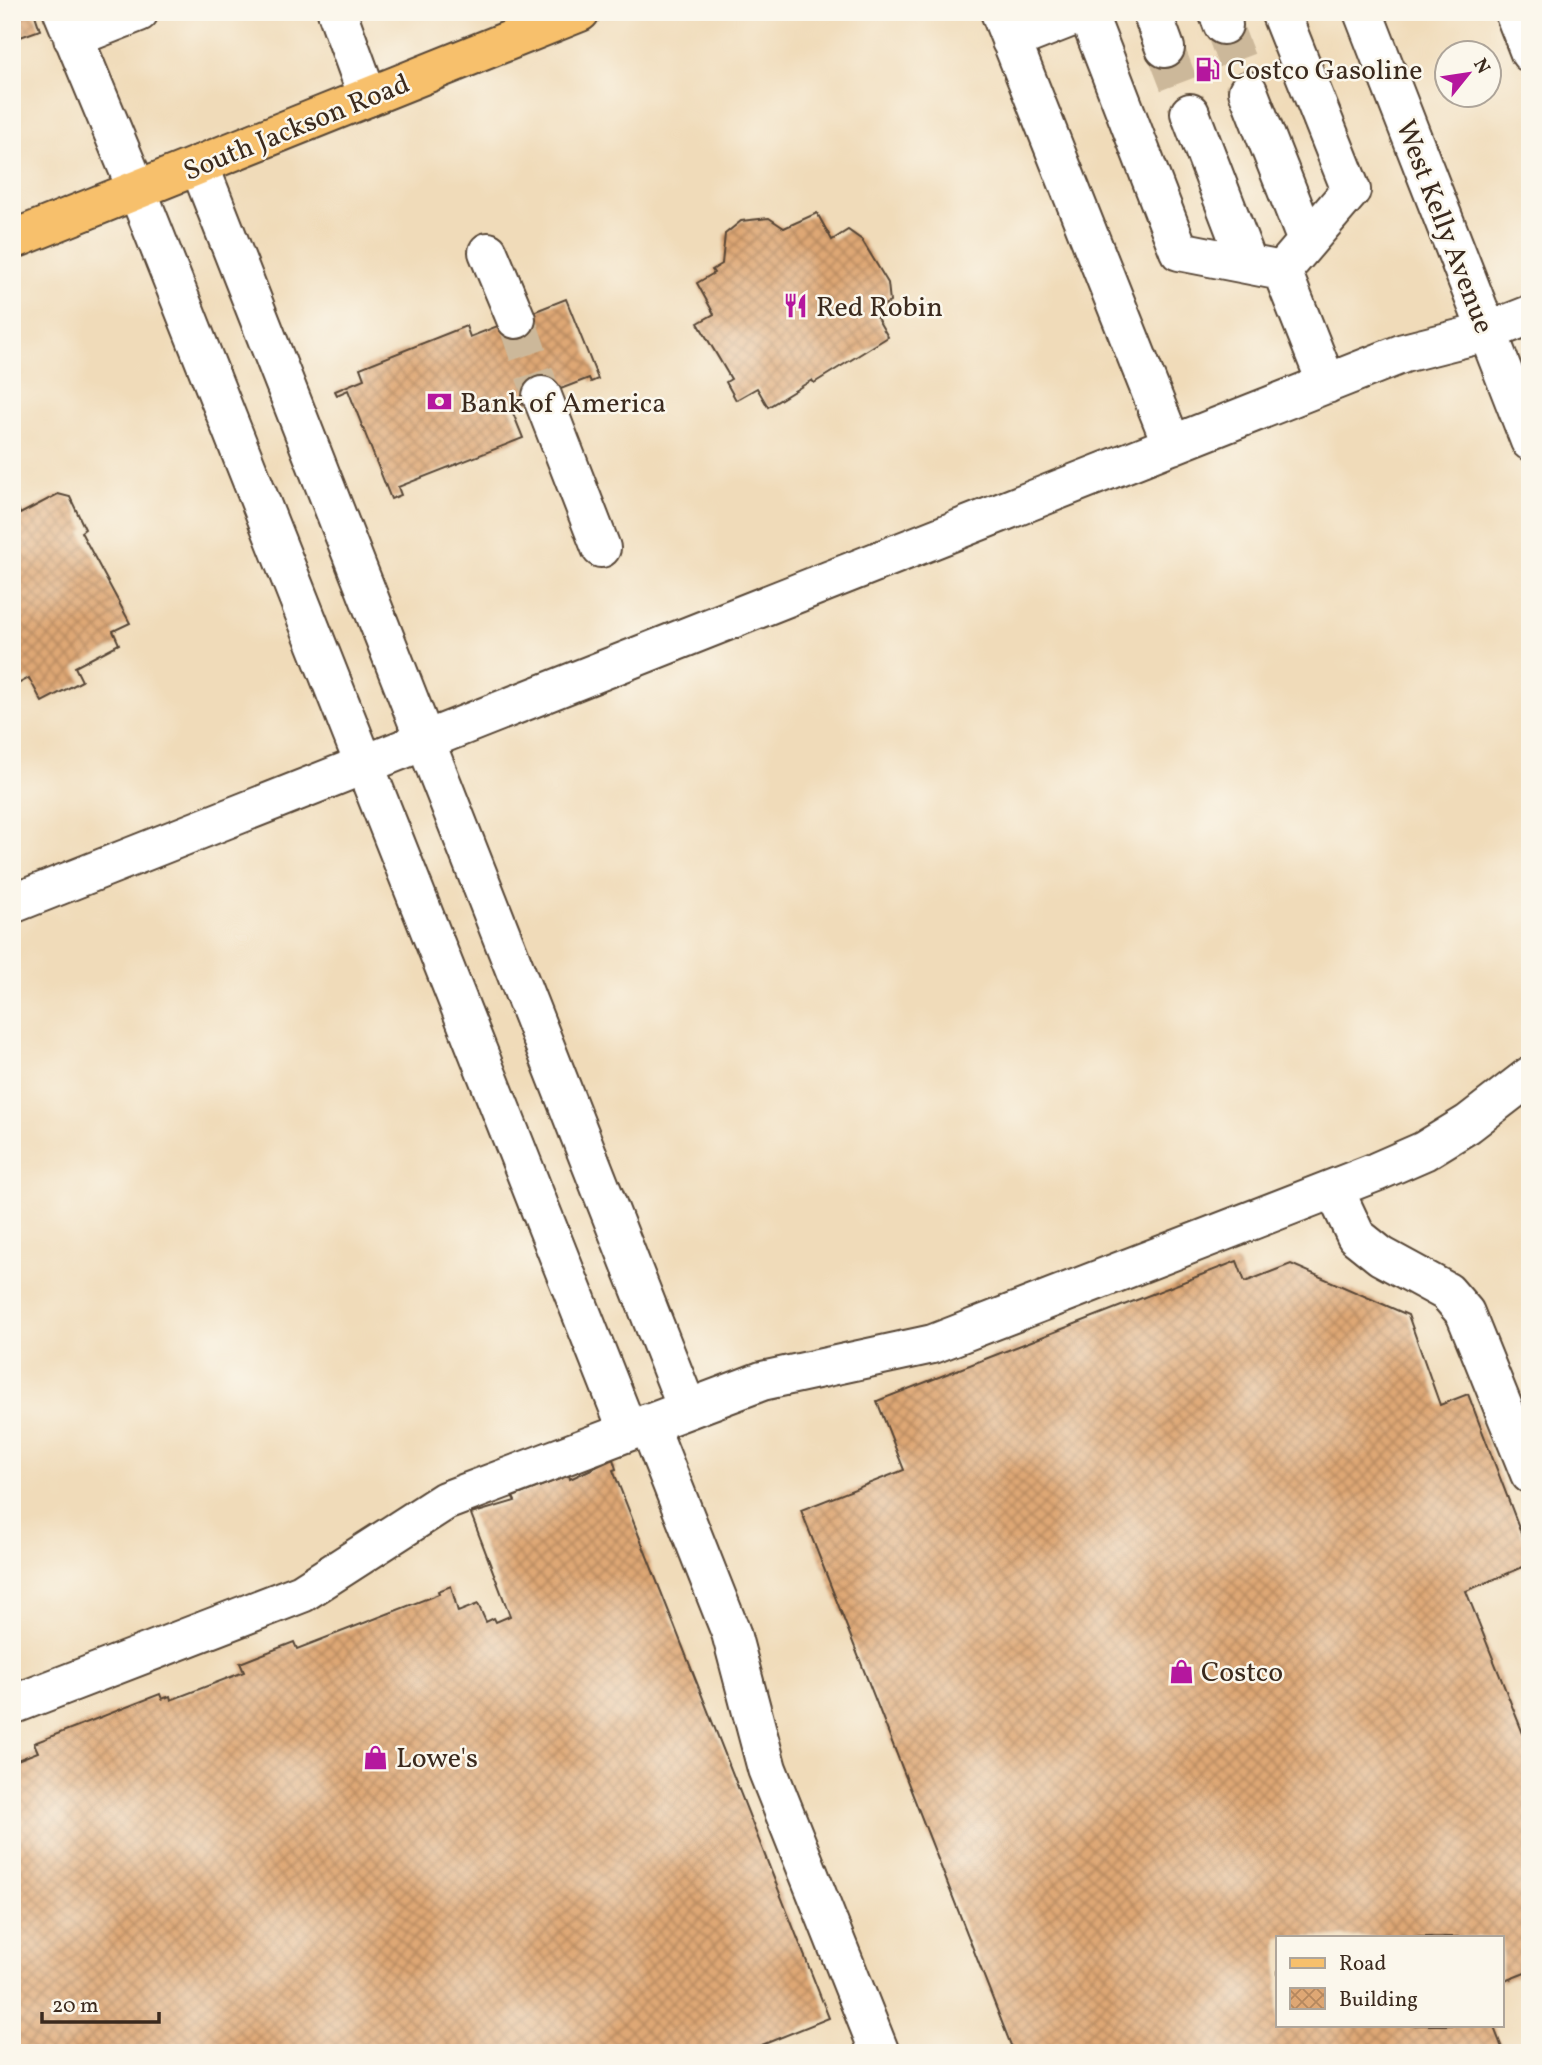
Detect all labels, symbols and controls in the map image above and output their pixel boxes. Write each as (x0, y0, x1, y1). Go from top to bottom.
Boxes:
north arrow (1434, 38, 1504, 108)
place label: Costco Gasoline (1227, 52, 1423, 91)
text: N (1466, 54, 1496, 79)
fuel station icon: Costco Gasoline (1193, 55, 1221, 83)
street label: South Jackson Road (178, 65, 416, 192)
street label: West Kelly Avenue (1385, 114, 1502, 339)
place label: Red Robin (816, 289, 943, 328)
restaurant icon: Red Robin (782, 292, 810, 320)
place label: Bank of America (460, 385, 666, 424)
bank icon: Bank of America (426, 388, 454, 416)
place label: Costco (1201, 1654, 1283, 1693)
shop icon: Costco (1167, 1657, 1195, 1685)
place label: Lowe's (396, 1740, 478, 1779)
shop icon: Lowe's (362, 1743, 390, 1771)
legend (1276, 1936, 1504, 2026)
text: Road (1339, 1950, 1386, 1979)
scale bar (42, 1981, 159, 2025)
text: Building (1339, 1986, 1418, 2015)
text: 20 m (52, 1992, 98, 2021)

